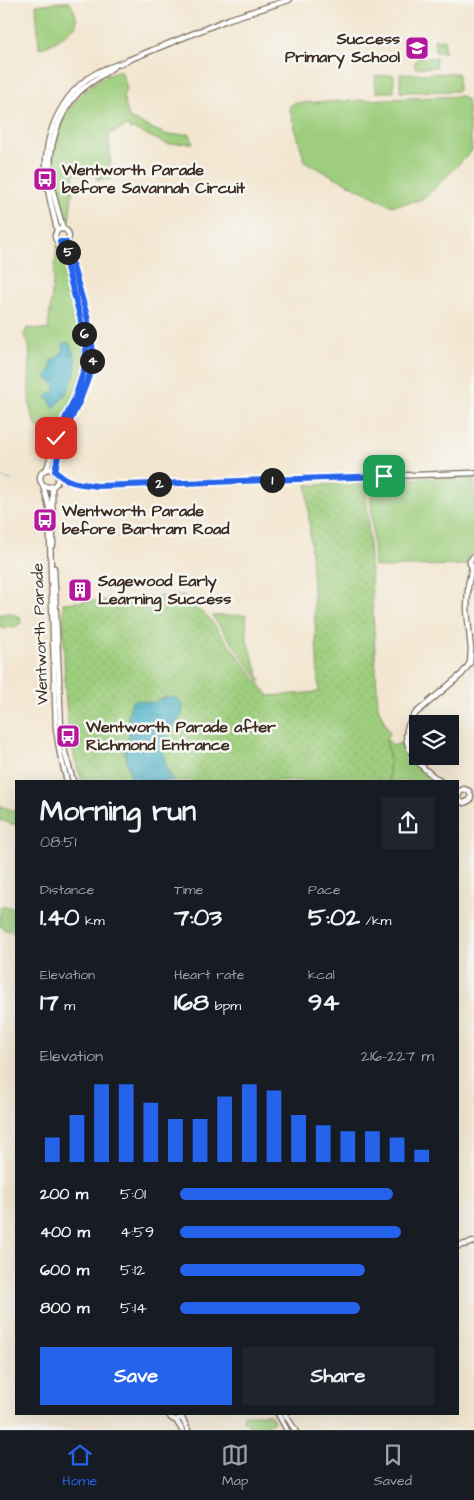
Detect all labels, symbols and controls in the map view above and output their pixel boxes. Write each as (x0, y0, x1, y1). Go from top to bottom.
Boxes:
place label: Success Primary School (285, 28, 400, 69)
school or university icon: Success Primary School (404, 35, 430, 61)
place label: Wentworth Parade before Savannah Circuit (61, 159, 246, 199)
bus stop icon: Wentworth Parade before Savannah Circuit (32, 166, 58, 192)
pin: 5 (56, 240, 80, 264)
text: 5 (64, 242, 73, 262)
pin: 6 (72, 322, 96, 346)
text: 6 (80, 324, 89, 344)
pin: 4 (80, 348, 104, 374)
text: 4 (88, 351, 97, 371)
pin (35, 417, 77, 459)
icon: check (42, 424, 70, 452)
pin (363, 455, 405, 497)
icon: arrive (370, 462, 398, 490)
pin: 1 (260, 468, 284, 492)
text: 1 (272, 470, 273, 490)
pin: 2 (146, 472, 172, 496)
text: 2 (155, 474, 164, 494)
place label: Wentworth Parade before Bartram Road (61, 500, 230, 540)
bus stop icon: Wentworth Parade before Bartram Road (32, 507, 58, 533)
street label: Wentworth Parade (27, 562, 53, 705)
place label: Sagewood Early Learning Success (97, 570, 231, 612)
building icon: Sagewood Early Learning Success (67, 577, 93, 603)
map controls (409, 715, 459, 765)
button: layers (409, 715, 459, 765)
place label: Wentworth Parade after Richmond Entrance (85, 716, 276, 756)
bus stop icon: Wentworth Parade after Richmond Entrance (55, 723, 81, 749)
text: Morning run (40, 792, 196, 831)
button: share (382, 797, 434, 849)
text: 08:51 (40, 831, 77, 853)
text: Distance (40, 880, 94, 900)
text: Time (174, 880, 203, 900)
text: Pace (308, 880, 340, 900)
text: 1.40 (40, 900, 80, 935)
text: 7:03 (174, 900, 222, 935)
text: 5:02 (308, 900, 360, 935)
text: km (80, 911, 105, 931)
text: /km (360, 911, 391, 931)
text: Elevation (40, 965, 95, 985)
text: Heart rate (174, 965, 244, 985)
text: kcal (308, 965, 335, 985)
text: 17 (40, 985, 59, 1020)
text: 168 (174, 985, 209, 1020)
text: 94 (308, 985, 339, 1020)
text: m (59, 996, 75, 1016)
text: bpm (209, 996, 241, 1016)
text: Elevation (40, 1045, 103, 1067)
text: 216–227 m (361, 1045, 434, 1067)
text: 200 m (40, 1183, 88, 1205)
text: 5:01 (120, 1183, 146, 1205)
text: 400 m (40, 1221, 90, 1243)
text: 4:59 (120, 1221, 154, 1243)
text: 600 m (40, 1259, 89, 1281)
text: 5:12 (120, 1259, 145, 1281)
text: 800 m (40, 1297, 89, 1319)
text: 5:14 (120, 1297, 147, 1319)
button: Save (40, 1347, 232, 1405)
button: Share (242, 1347, 434, 1405)
tab: Home (62, 1441, 97, 1491)
tab: Map (221, 1441, 249, 1491)
tab: Saved (374, 1441, 412, 1491)

